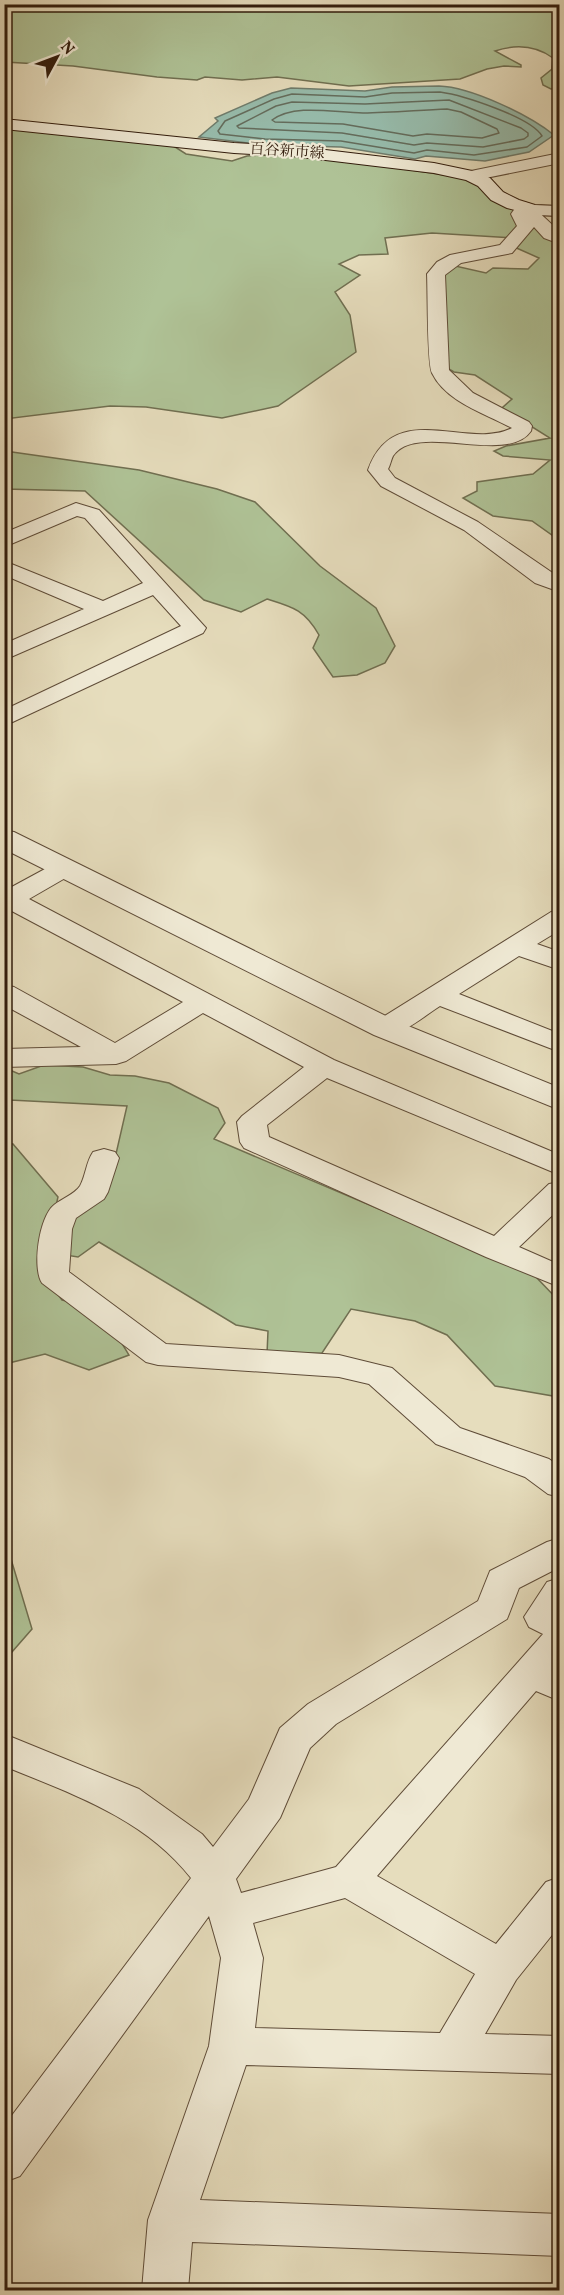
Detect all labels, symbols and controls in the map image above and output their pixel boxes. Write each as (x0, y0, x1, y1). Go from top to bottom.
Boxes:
north arrow (27, 27, 87, 87)
text: N (55, 37, 79, 60)
street label: 百谷新市線 (249, 139, 325, 165)

